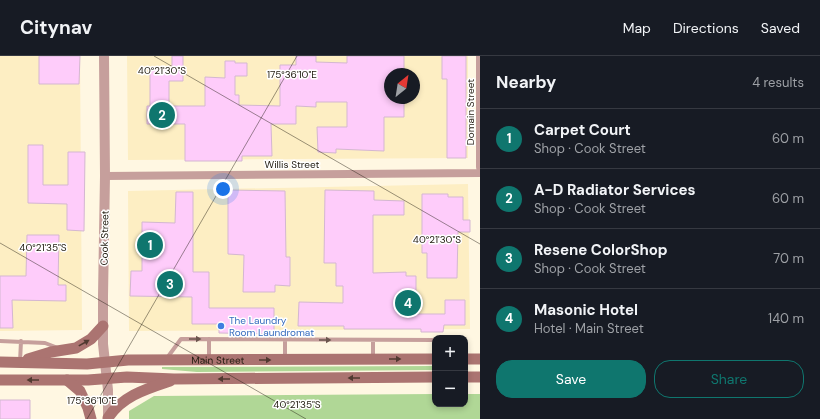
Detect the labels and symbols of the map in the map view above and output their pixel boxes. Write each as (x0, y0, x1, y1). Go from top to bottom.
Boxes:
text: 40°21'30"S (138, 64, 186, 77)
text: 175°36'10"E (267, 68, 317, 81)
north arrow (384, 68, 420, 104)
street label: Domain Street (464, 79, 477, 145)
pin: 2 (149, 100, 175, 130)
street label: Willis Street (265, 158, 320, 171)
your location (213, 179, 233, 199)
street label: Cook Street (98, 210, 111, 266)
pin: 1 (137, 230, 163, 260)
text: 40°21'30"S (413, 233, 461, 246)
text: 40°21'35"S (19, 241, 67, 254)
pin: 3 (157, 269, 183, 299)
pin: 4 (395, 288, 421, 318)
place label: The Laundry Room Laundromat (229, 314, 314, 339)
marker: The Laundry Room Laundromat (216, 321, 226, 331)
one-way arrow (189, 336, 202, 342)
one-way arrow (319, 337, 332, 343)
one-way arrow (78, 340, 90, 346)
street label: Main Street (191, 354, 244, 367)
one-way arrow (389, 356, 402, 362)
one-way arrow (259, 357, 272, 363)
one-way arrow (347, 375, 360, 381)
one-way arrow (217, 376, 230, 382)
one-way arrow (26, 377, 39, 383)
text: 175°36'10"E (67, 394, 117, 407)
text: 40°21'35"S (273, 398, 321, 411)

